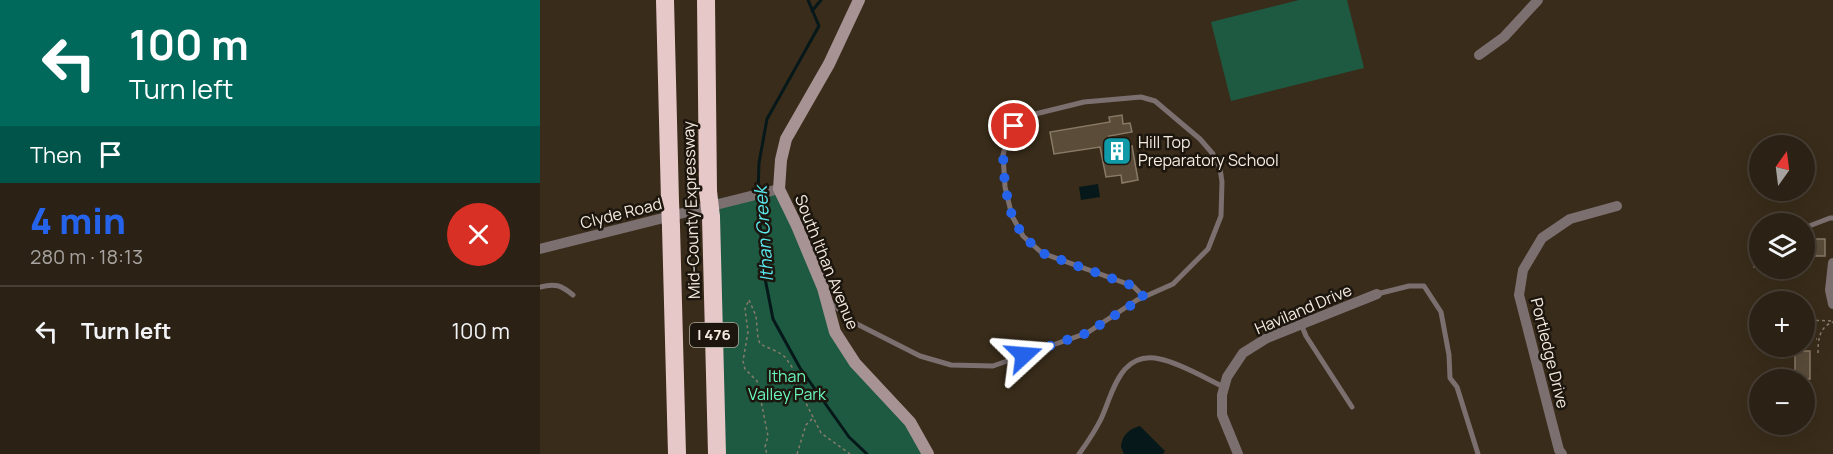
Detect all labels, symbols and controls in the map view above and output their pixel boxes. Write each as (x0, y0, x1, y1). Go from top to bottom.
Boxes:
text: 100 m (129, 15, 249, 73)
icon: left (30, 24, 108, 102)
text: Turn left (129, 70, 233, 107)
pin (988, 100, 1039, 151)
icon: arrive (997, 109, 1030, 142)
street label: Mid-County Expressway (677, 120, 705, 299)
place label: Hill Top Preparatory School (1138, 131, 1279, 171)
building icon: Hill Top Preparatory School (1101, 135, 1133, 167)
north arrow (1749, 135, 1815, 201)
map controls (1749, 135, 1815, 435)
icon: arrive (94, 138, 127, 171)
text: Then (30, 140, 82, 170)
water label: Ithan Creek (747, 183, 778, 283)
street label: South Ithan Avenue (790, 191, 864, 333)
street label: Clyde Road (578, 192, 664, 234)
text: 4 min (30, 196, 126, 245)
button: close (447, 203, 510, 266)
button: layers (1749, 213, 1815, 279)
text: 280 m · 18:13 (30, 243, 143, 270)
street label: Haviland Drive (1251, 279, 1355, 339)
button: + (1749, 291, 1815, 357)
street label: Portledge Drive (1526, 295, 1574, 411)
icon: left (30, 315, 63, 348)
text: Turn left (81, 316, 171, 346)
text: 100 m (452, 316, 510, 346)
road number: I 476 (690, 323, 738, 347)
position arrow (992, 323, 1056, 387)
park label: Ithan Valley Park (748, 365, 827, 405)
button: − (1749, 369, 1815, 435)

